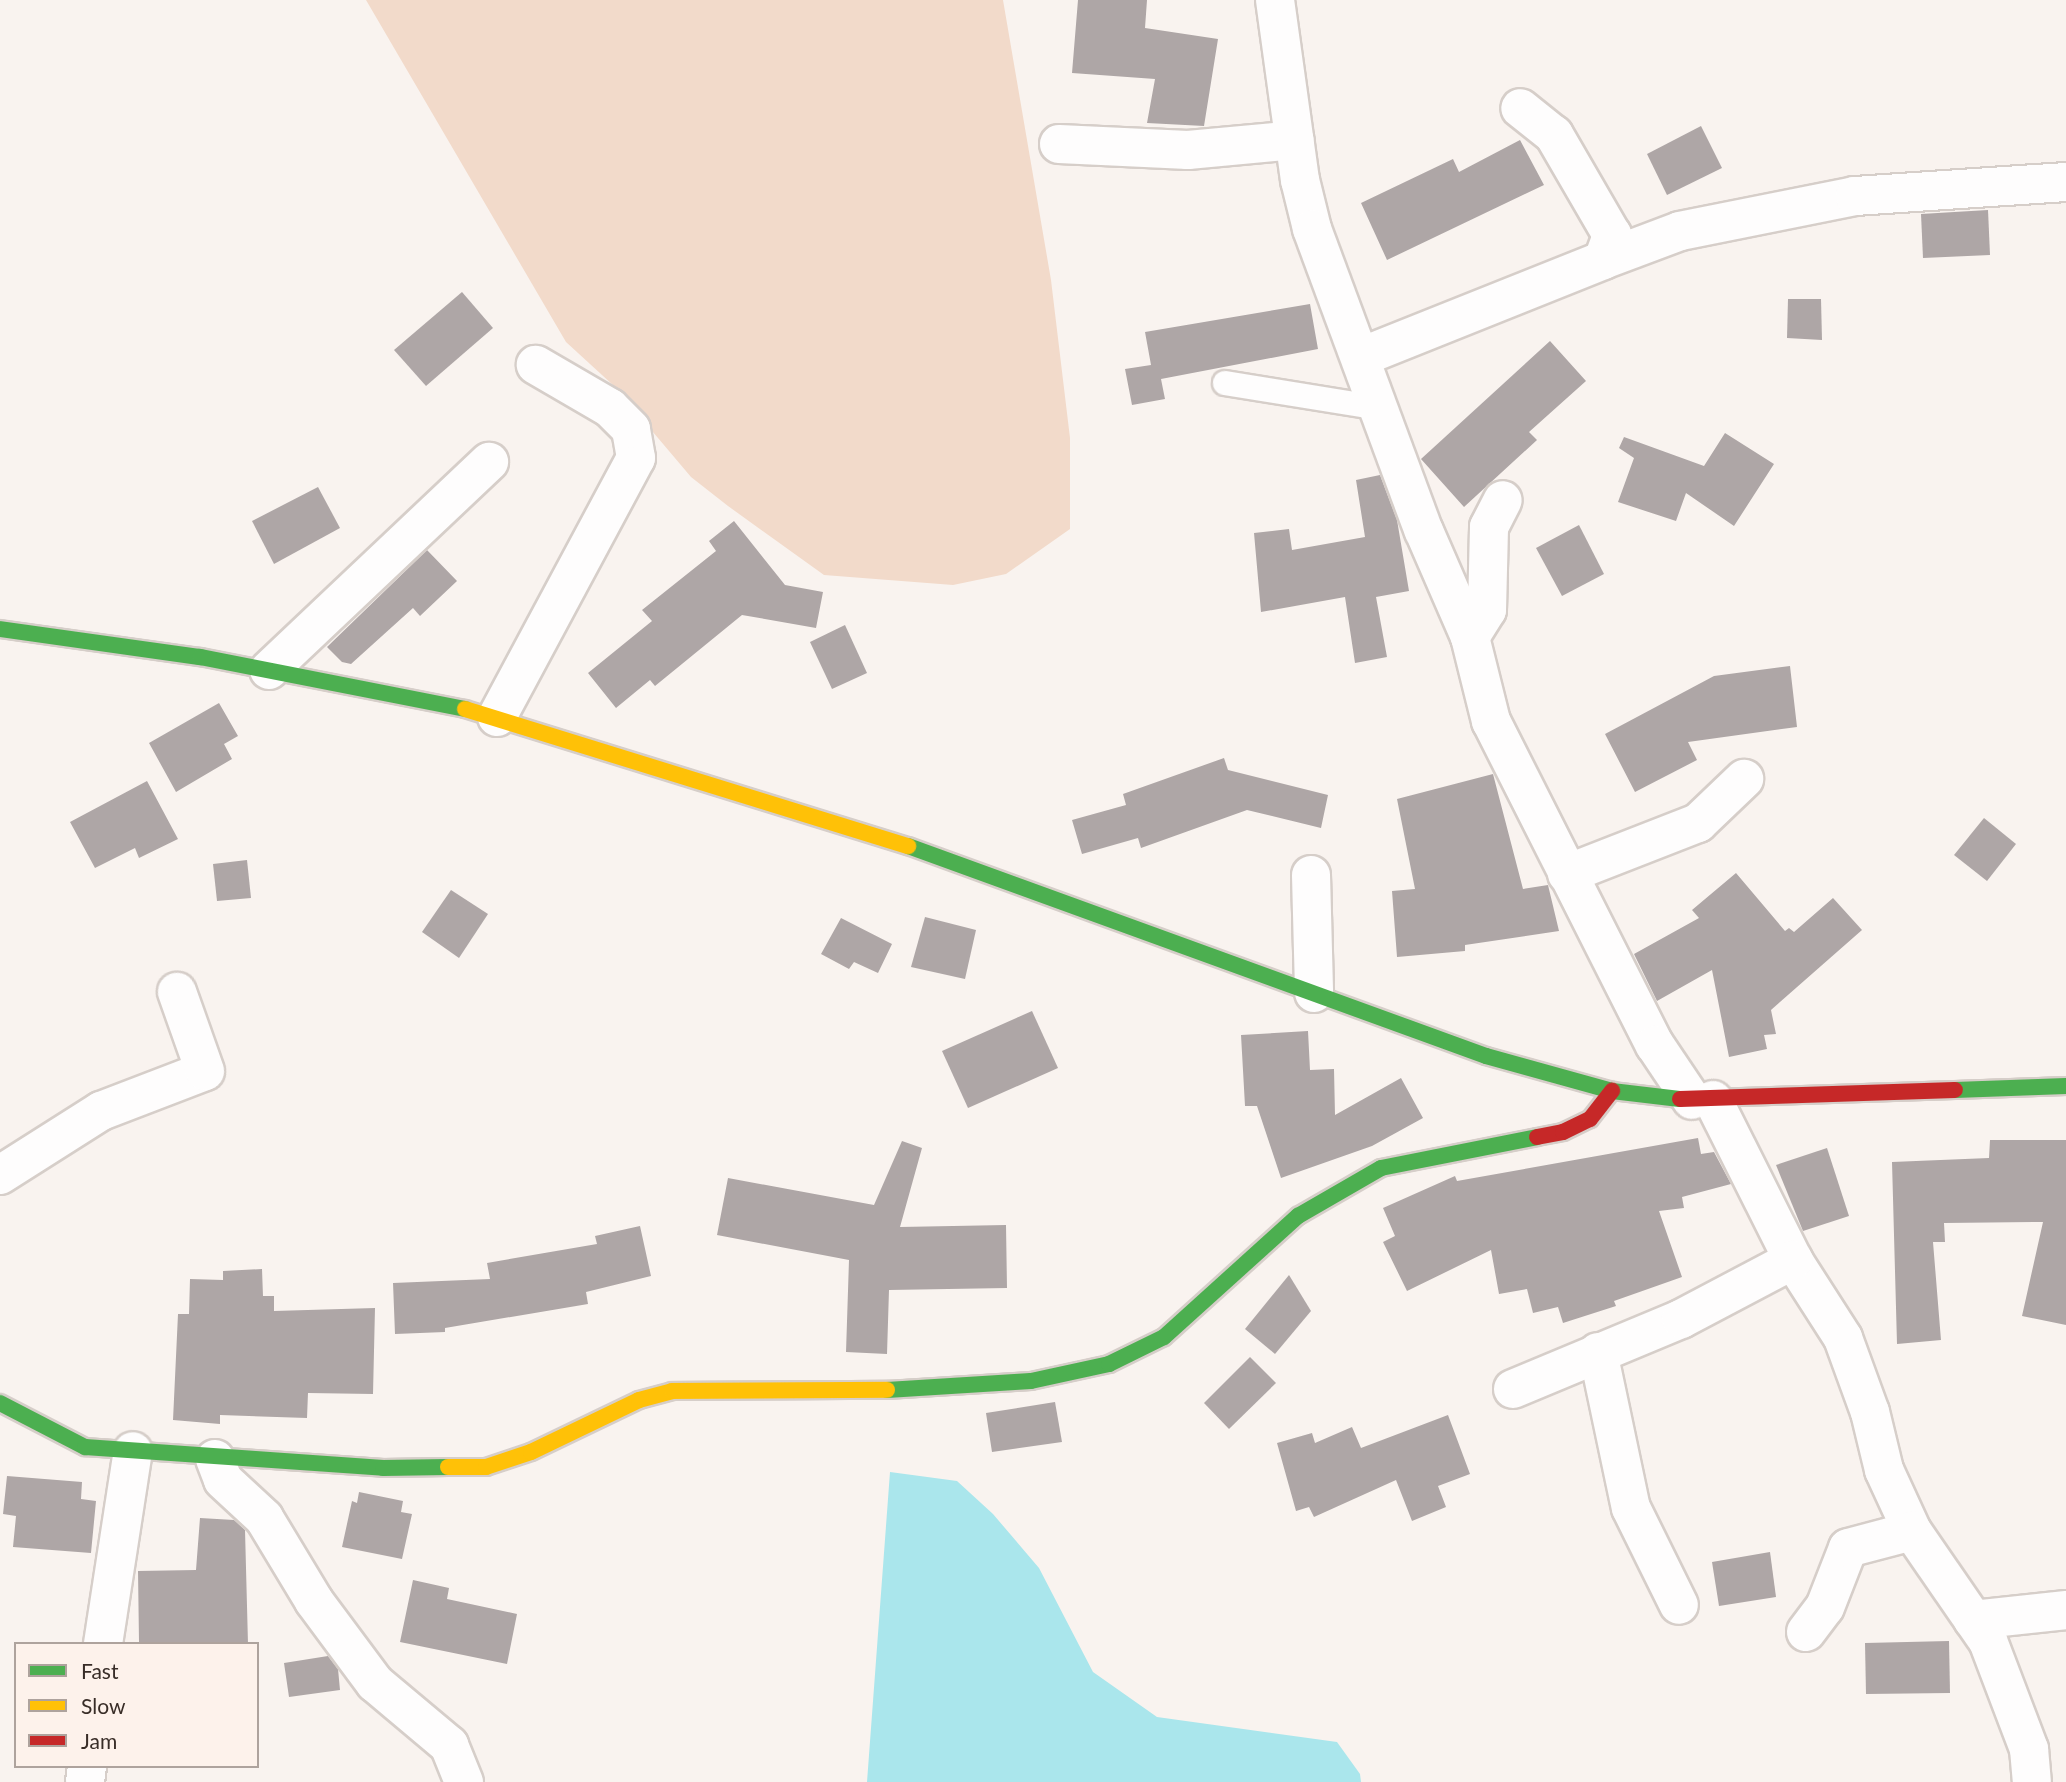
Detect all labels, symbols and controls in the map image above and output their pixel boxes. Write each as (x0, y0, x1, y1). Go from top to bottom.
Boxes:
legend (14, 1642, 259, 1768)
text: Fast (81, 1658, 118, 1683)
text: Slow (81, 1693, 125, 1718)
text: Jam (81, 1728, 117, 1753)

